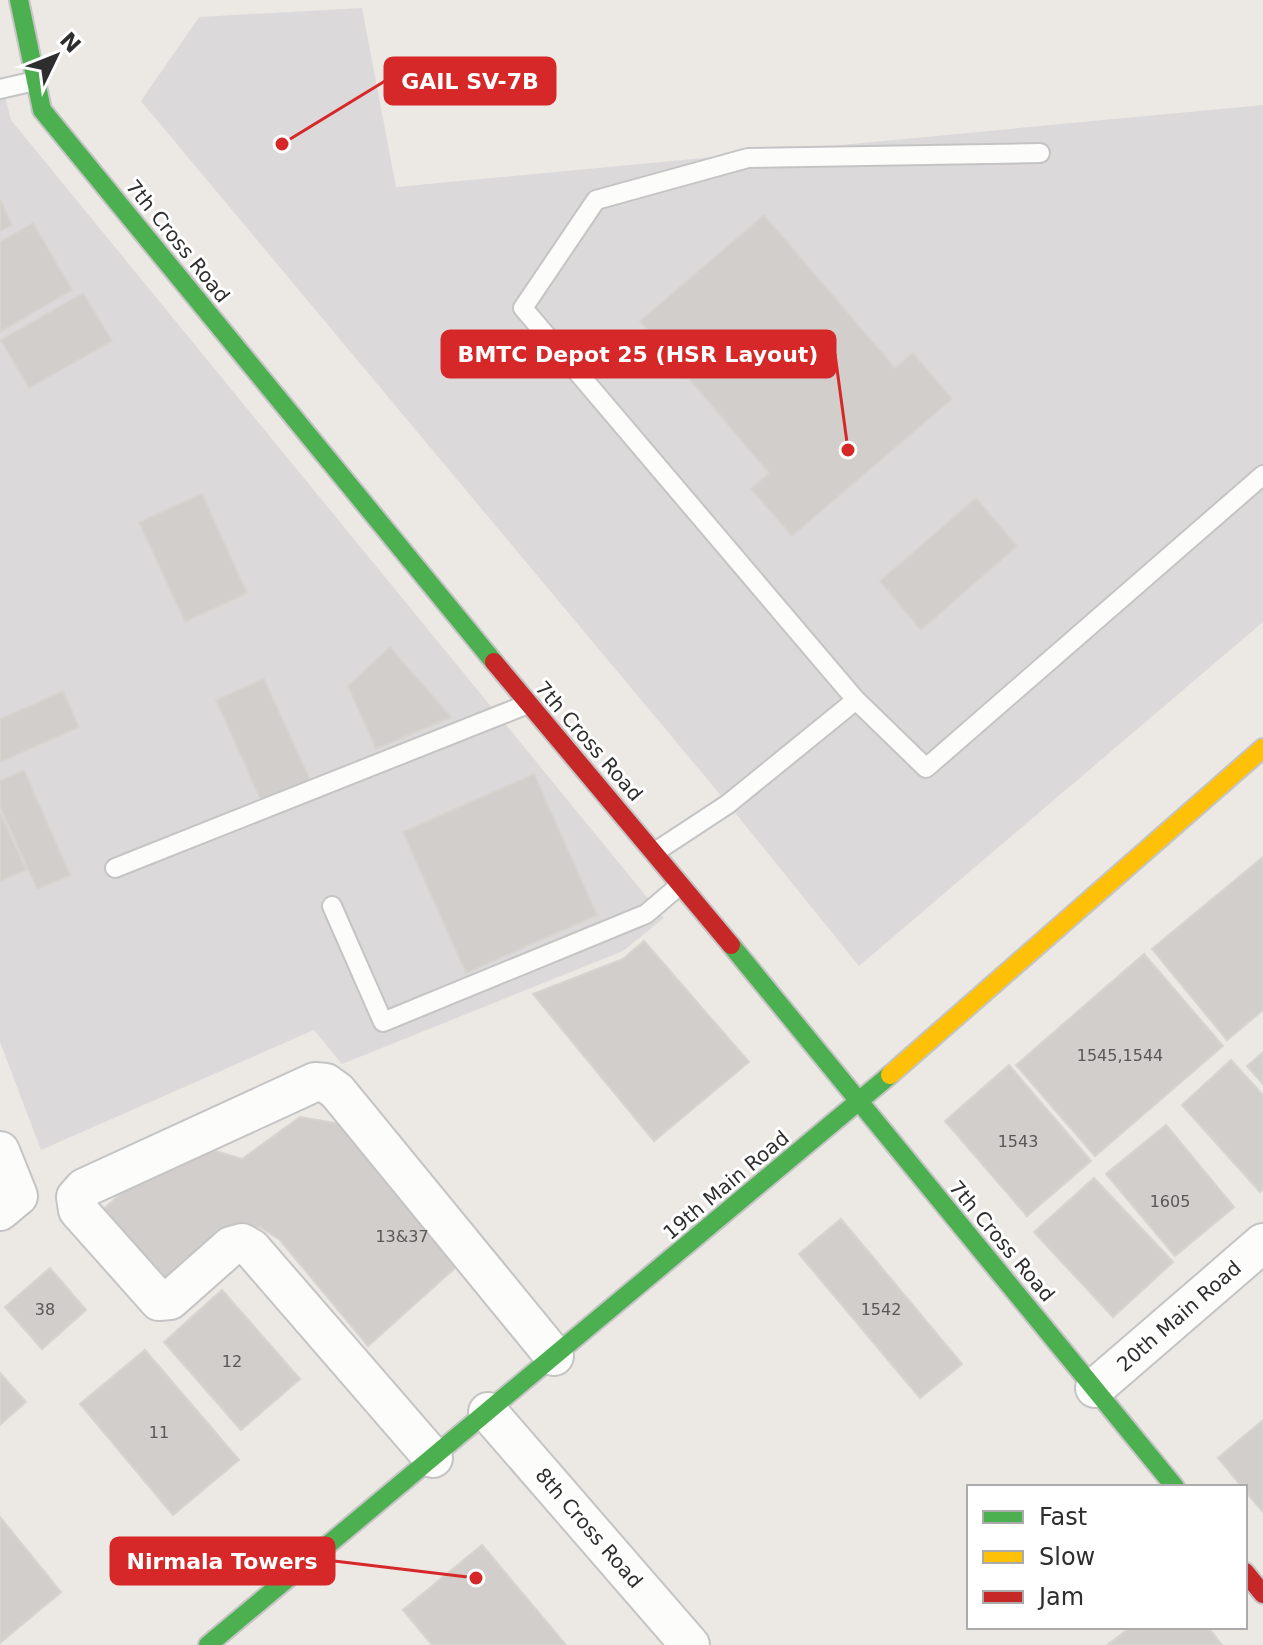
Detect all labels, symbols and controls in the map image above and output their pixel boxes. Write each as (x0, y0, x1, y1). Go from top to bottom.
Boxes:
north arrow (16, 16, 96, 96)
text: N (55, 27, 86, 58)
callout: GAIL SV-7B (385, 58, 555, 104)
text: GAIL SV-7B (401, 69, 539, 94)
street label: 7th Cross Road (121, 175, 235, 307)
callout: BMTC Depot 25 (HSR Layout) (442, 331, 835, 377)
text: BMTC Depot 25 (HSR Layout) (458, 342, 818, 367)
street label: 7th Cross Road (530, 676, 648, 806)
house number: 1545,1544 (1077, 1046, 1163, 1065)
street label: 19th Main Road (658, 1125, 794, 1245)
house number: 1543 (998, 1132, 1038, 1151)
street label: 7th Cross Road (944, 1175, 1060, 1307)
house number: 1605 (1150, 1192, 1190, 1211)
house number: 13&37 (375, 1227, 429, 1246)
street label: 20th Main Road (1112, 1256, 1246, 1376)
house number: 38 (35, 1300, 55, 1319)
house number: 1542 (861, 1300, 901, 1319)
house number: 12 (222, 1352, 242, 1371)
house number: 11 (149, 1423, 169, 1442)
street label: 8th Cross Road (530, 1463, 648, 1593)
legend (967, 1485, 1247, 1629)
text: Fast (1039, 1503, 1087, 1531)
callout: Nirmala Towers (111, 1538, 334, 1584)
text: Slow (1039, 1543, 1095, 1571)
text: Nirmala Towers (126, 1549, 318, 1574)
text: Jam (1037, 1583, 1084, 1611)

